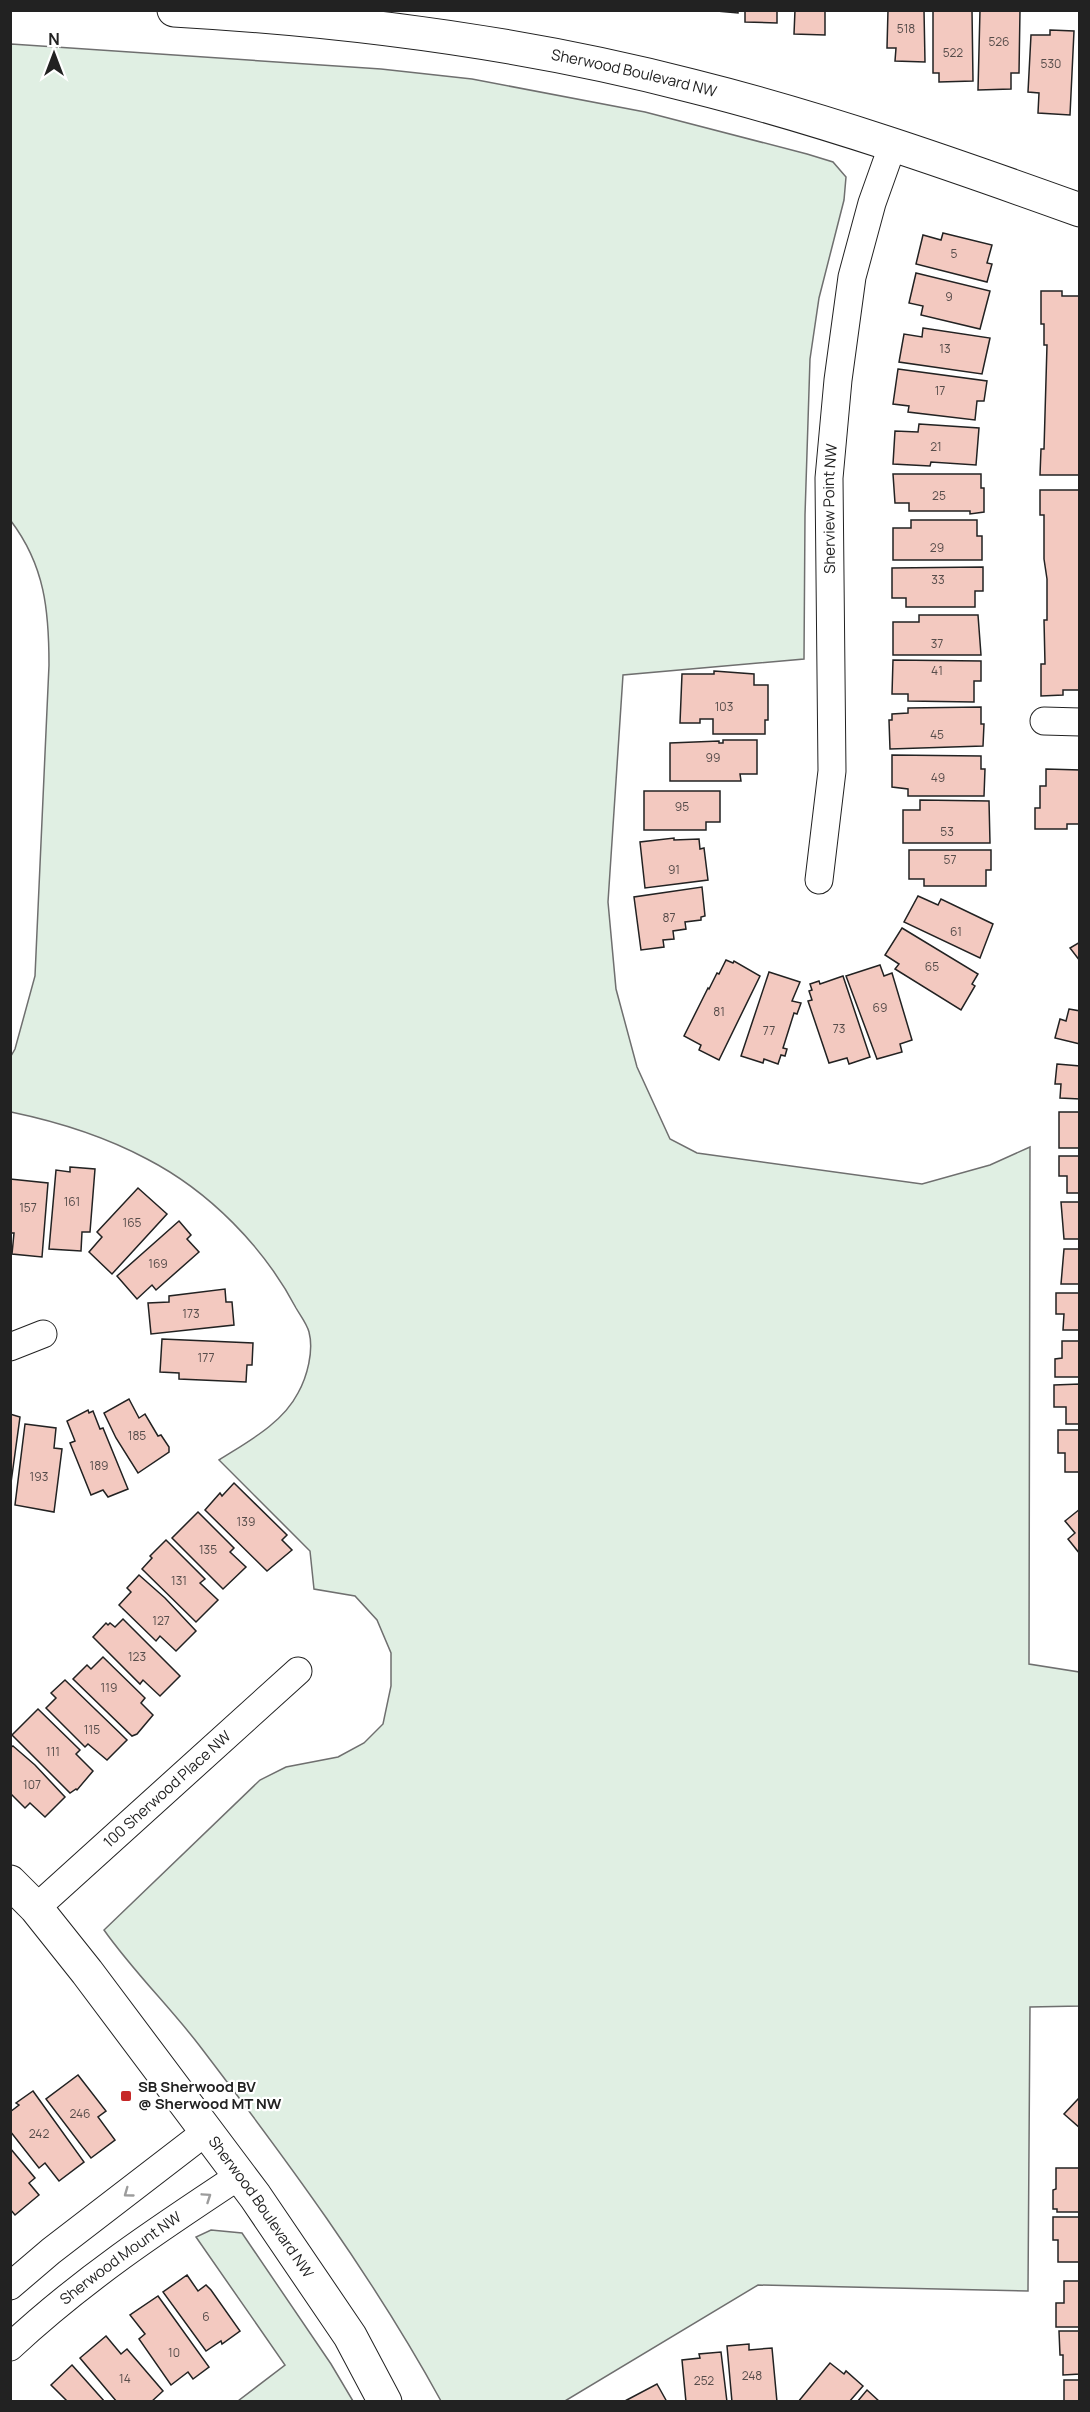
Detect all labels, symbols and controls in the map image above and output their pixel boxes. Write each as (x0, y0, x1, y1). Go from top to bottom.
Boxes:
house number: 518 (897, 20, 915, 37)
north arrow (24, 24, 84, 84)
text: N (48, 28, 60, 50)
house number: 526 (989, 33, 1009, 50)
street label: Sherwood Boulevard NW (550, 44, 719, 102)
house number: 522 (943, 44, 963, 61)
house number: 530 (1041, 55, 1061, 72)
house number: 5 (951, 245, 958, 262)
house number: 9 (945, 288, 953, 305)
house number: 13 (939, 340, 951, 357)
house number: 17 (935, 382, 945, 399)
house number: 21 (930, 438, 942, 455)
street label: Sherview Point NW (818, 443, 842, 574)
house number: 25 (932, 487, 946, 504)
house number: 29 (930, 539, 944, 556)
house number: 33 (931, 571, 945, 588)
house number: 37 (931, 635, 943, 652)
house number: 41 (931, 662, 943, 679)
house number: 103 (715, 698, 733, 715)
house number: 45 (930, 726, 944, 743)
house number: 99 (706, 749, 720, 766)
house number: 49 (931, 769, 945, 786)
house number: 95 (675, 798, 689, 815)
house number: 53 (940, 823, 954, 840)
house number: 57 (944, 851, 956, 868)
house number: 91 (668, 861, 680, 878)
house number: 87 (663, 909, 676, 926)
house number: 61 (950, 923, 962, 940)
house number: 65 (925, 958, 939, 975)
house number: 69 (873, 999, 887, 1016)
house number: 81 (713, 1003, 725, 1020)
house number: 73 (833, 1020, 845, 1037)
house number: 77 (763, 1022, 775, 1039)
house number: 161 (64, 1193, 80, 1210)
house number: 157 (19, 1199, 37, 1216)
house number: 165 (122, 1214, 142, 1231)
house number: 169 (148, 1255, 168, 1272)
house number: 173 (182, 1305, 200, 1322)
house number: 177 (197, 1349, 215, 1366)
house number: 185 (128, 1427, 146, 1444)
house number: 189 (89, 1457, 109, 1474)
house number: 193 (30, 1468, 48, 1485)
house number: 139 (237, 1513, 255, 1530)
house number: 135 (199, 1541, 217, 1558)
house number: 131 (171, 1572, 187, 1589)
house number: 127 (152, 1612, 170, 1629)
house number: 123 (128, 1648, 146, 1665)
house number: 119 (101, 1679, 117, 1696)
house number: 115 (84, 1721, 100, 1738)
street label: 100 Sherwood Place NW (99, 1726, 235, 1852)
house number: 111 (46, 1743, 60, 1760)
house number: 107 (23, 1776, 41, 1793)
place label: SB Sherwood BV @ Sherwood MT NW (138, 2076, 282, 2114)
marker: SB Sherwood BV @ Sherwood MT NW (119, 2089, 133, 2103)
house number: 246 (69, 2105, 91, 2122)
house number: 242 (29, 2125, 49, 2142)
street label: Sherwood Boulevard NW (204, 2132, 319, 2282)
one-way arrow (124, 2186, 135, 2197)
one-way arrow (200, 2193, 211, 2204)
street label: Sherwood Mount NW (55, 2206, 185, 2309)
house number: 6 (202, 2308, 210, 2325)
house number: 10 (168, 2344, 180, 2361)
house number: 248 (742, 2367, 762, 2384)
house number: 14 (119, 2370, 131, 2387)
house number: 252 (694, 2372, 714, 2389)

